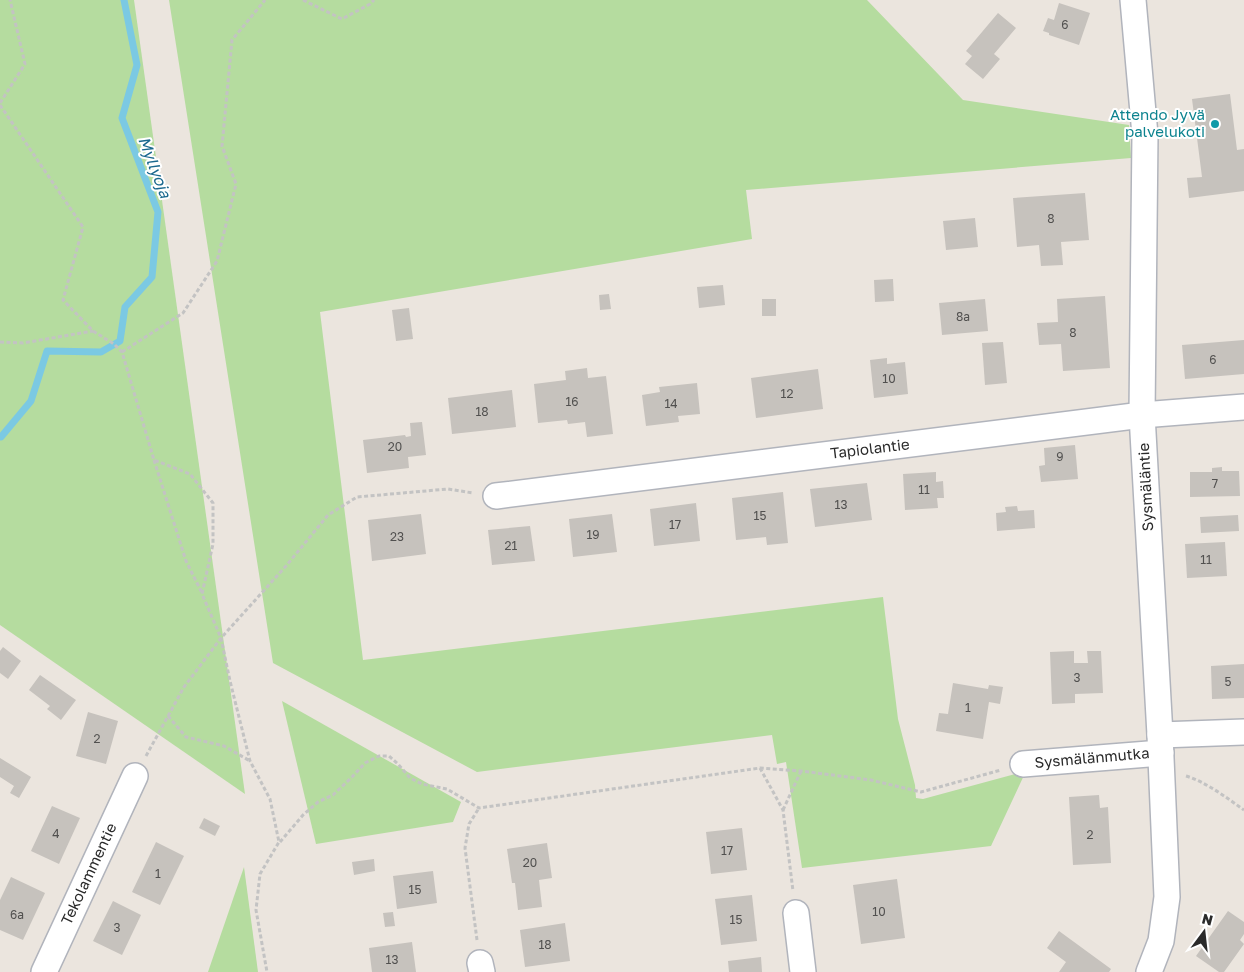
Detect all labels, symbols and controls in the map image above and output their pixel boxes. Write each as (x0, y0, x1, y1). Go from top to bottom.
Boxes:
house number: 6 (1061, 17, 1069, 32)
place label: Attendo Jyvä palvelukoti (1110, 105, 1205, 140)
marker: Attendo Jyvä palvelukoti (1209, 118, 1221, 130)
water label: Myllyoja (134, 133, 176, 201)
house number: 8 (1047, 211, 1055, 226)
house number: 8a (956, 309, 970, 324)
house number: 8 (1069, 325, 1077, 340)
house number: 6 (1209, 352, 1217, 367)
house number: 10 (882, 371, 896, 386)
house number: 12 (781, 386, 793, 401)
house number: 16 (565, 394, 579, 409)
house number: 14 (664, 396, 678, 411)
house number: 18 (475, 404, 489, 419)
street label: Tapiolantie (829, 434, 911, 462)
house number: 20 (388, 439, 402, 454)
street label: Sysmäläntie (1134, 442, 1156, 532)
house number: 9 (1056, 449, 1064, 464)
house number: 7 (1212, 476, 1218, 491)
house number: 11 (918, 482, 930, 497)
house number: 13 (835, 497, 847, 512)
house number: 15 (754, 508, 766, 523)
house number: 17 (669, 517, 681, 532)
house number: 19 (586, 527, 600, 542)
house number: 23 (390, 529, 404, 544)
house number: 21 (505, 538, 518, 553)
house number: 11 (1200, 552, 1212, 567)
house number: 3 (1073, 670, 1081, 685)
house number: 5 (1225, 674, 1232, 689)
house number: 1 (965, 700, 971, 715)
house number: 2 (94, 731, 101, 746)
street label: Sysmälänmutka (1034, 743, 1150, 771)
street label: Tekolammentie (57, 820, 120, 927)
house number: 4 (52, 826, 60, 841)
house number: 2 (1087, 827, 1094, 842)
house number: 17 (721, 843, 733, 858)
house number: 20 (523, 855, 537, 870)
house number: 1 (155, 866, 161, 881)
house number: 15 (409, 882, 421, 897)
house number: 10 (872, 904, 886, 919)
house number: 6a (10, 907, 24, 922)
north arrow (1179, 907, 1229, 957)
text: N (1200, 909, 1215, 929)
house number: 15 (730, 912, 742, 927)
house number: 3 (113, 920, 121, 935)
house number: 18 (538, 937, 552, 952)
house number: 13 (386, 952, 398, 967)

